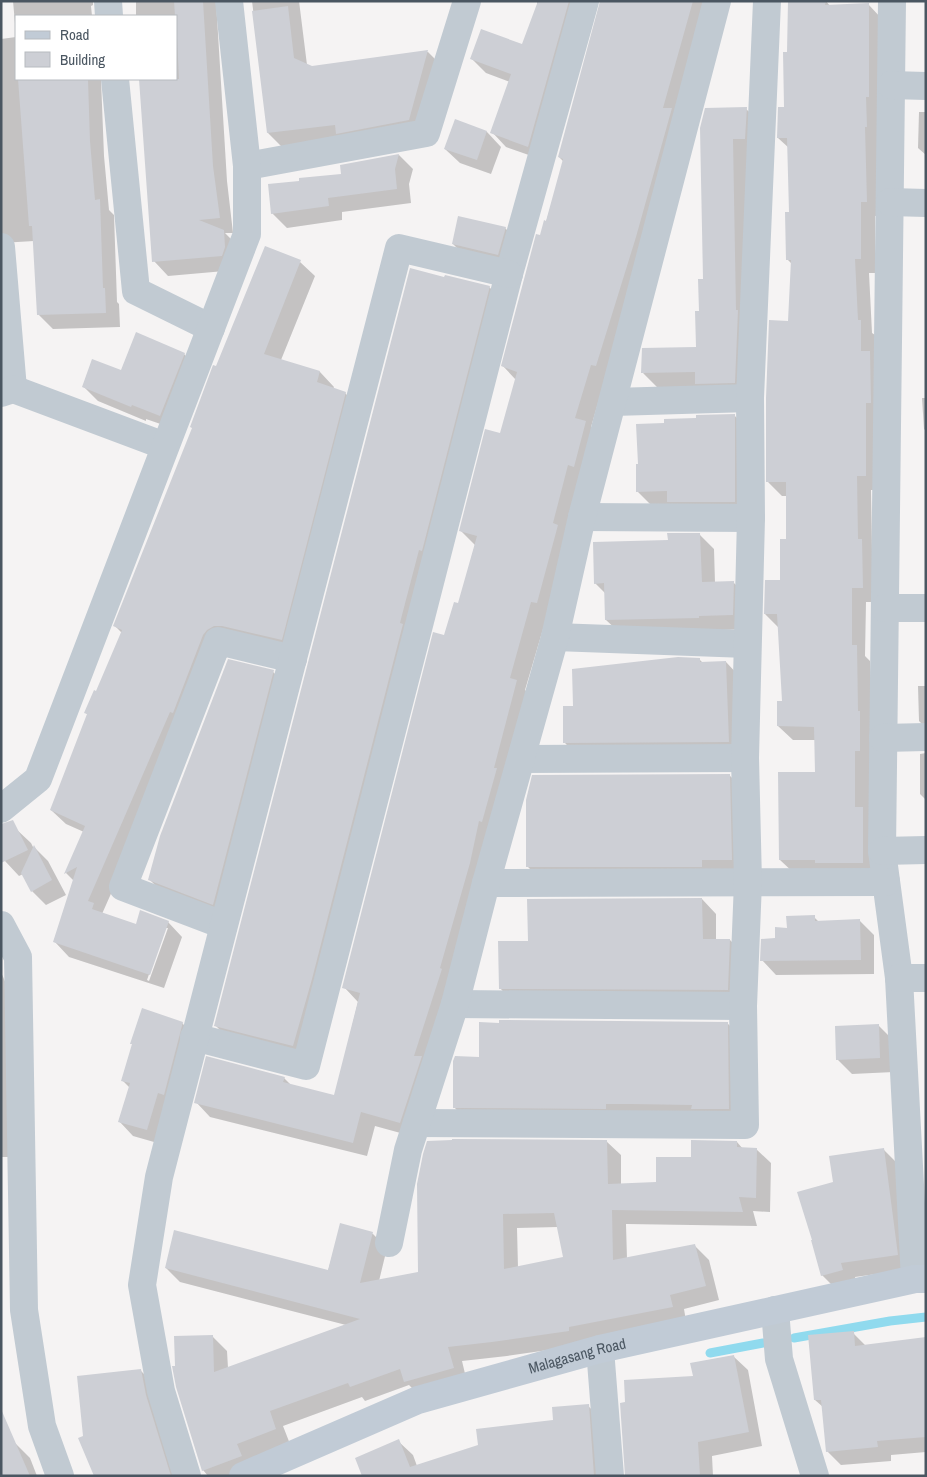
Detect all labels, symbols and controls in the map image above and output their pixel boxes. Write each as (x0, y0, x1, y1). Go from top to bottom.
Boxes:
legend (15, 15, 178, 80)
text: Road (60, 24, 89, 45)
text: Building (60, 49, 105, 70)
street label: Malagasang Road (526, 1333, 628, 1379)

